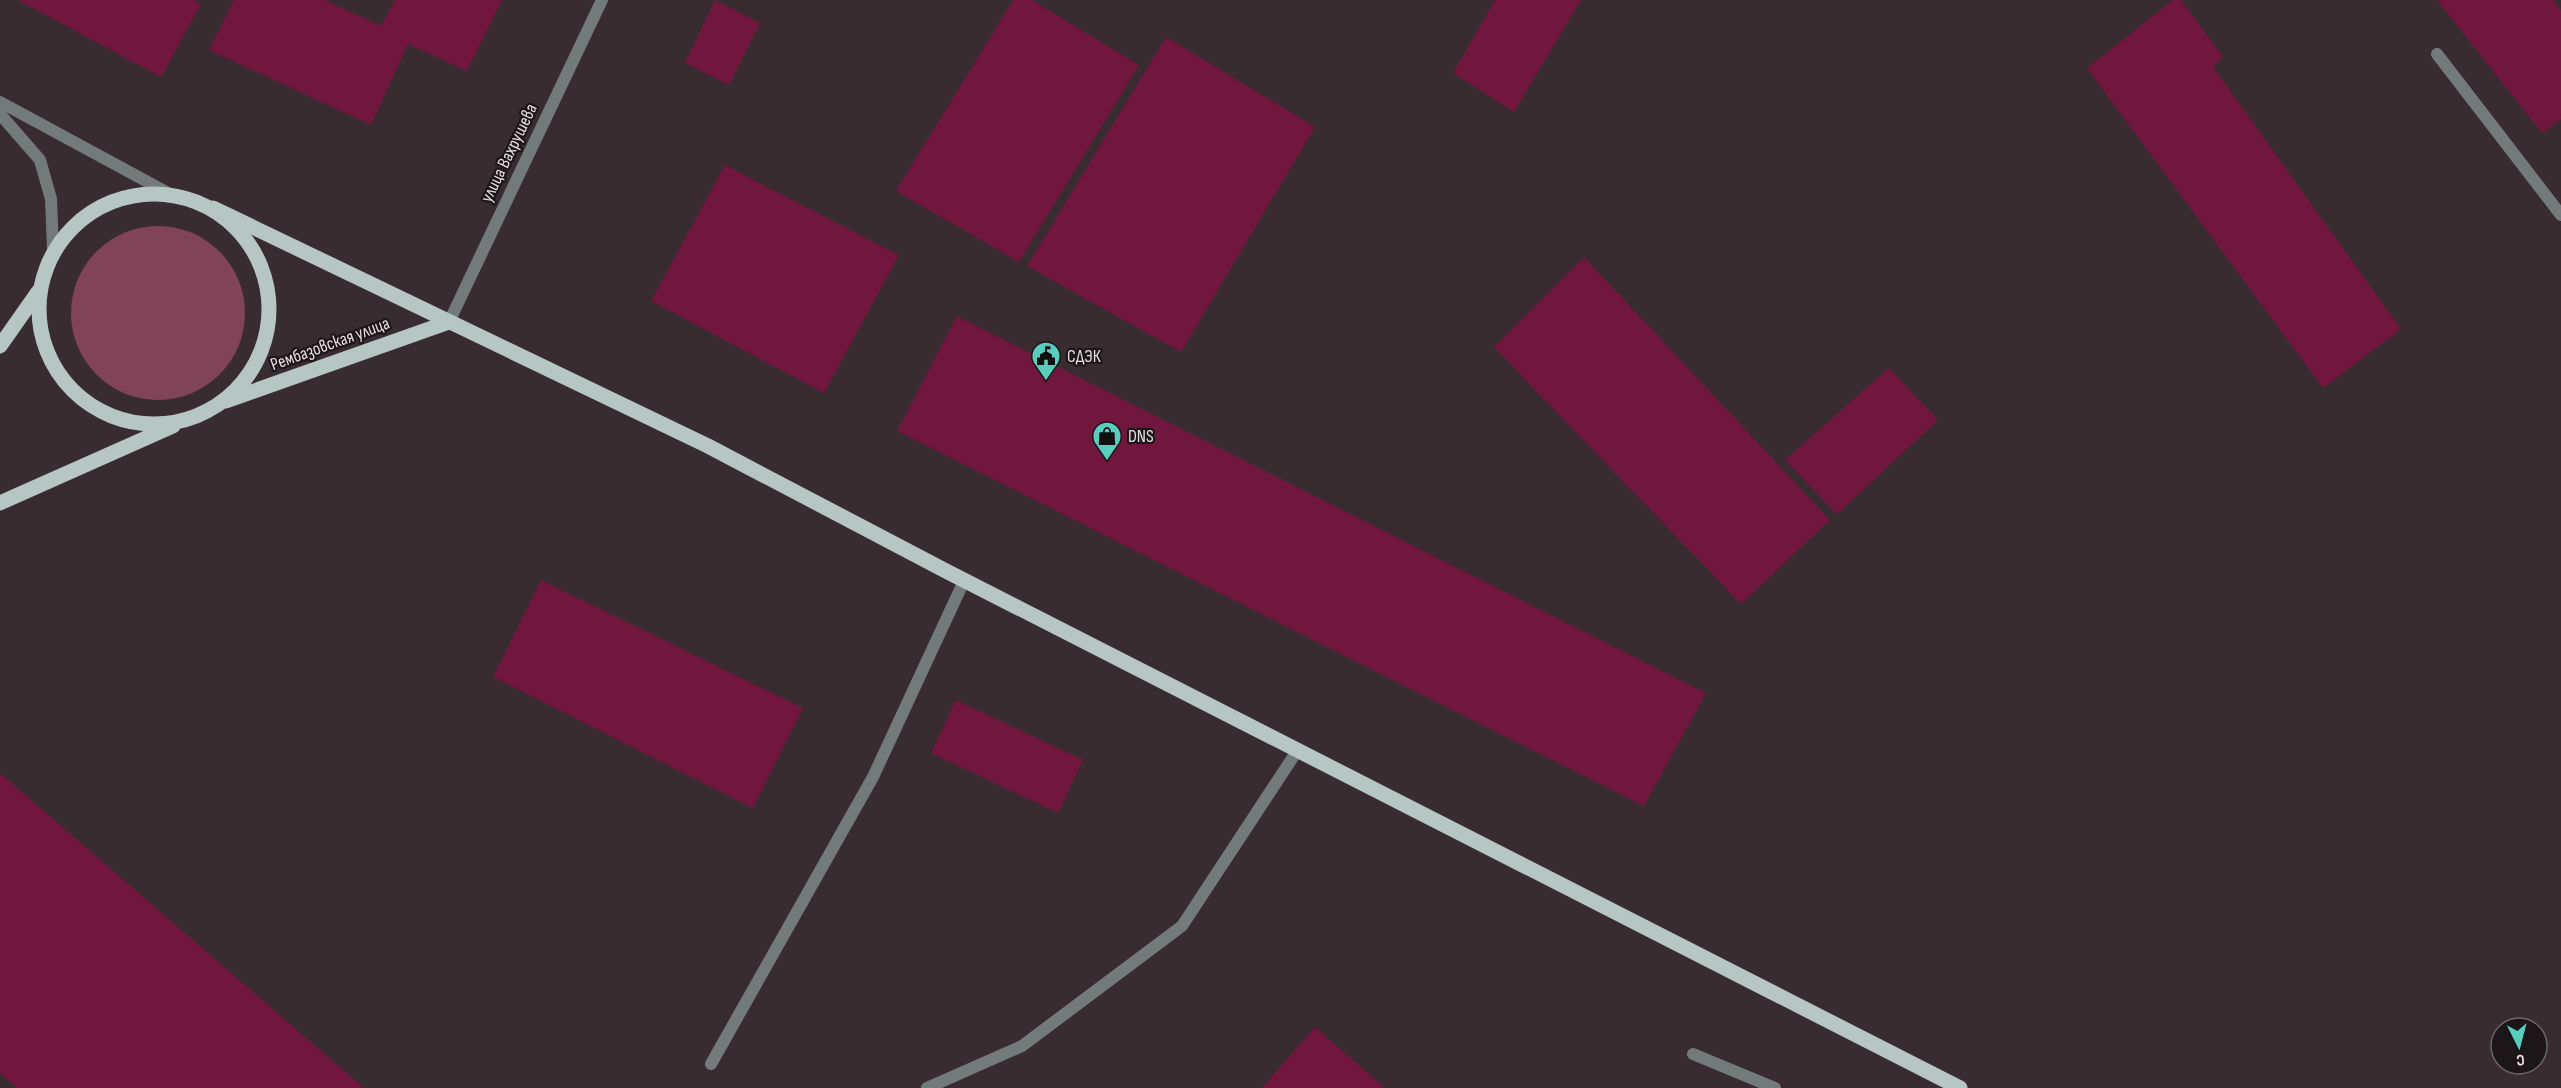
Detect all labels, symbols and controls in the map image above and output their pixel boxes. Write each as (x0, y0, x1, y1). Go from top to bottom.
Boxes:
street label: улица Вахрушева (476, 100, 542, 206)
street label: Рембазовская улица (268, 313, 393, 375)
public building icon: СДЭК (1030, 340, 1062, 382)
place label: СДЭК (1067, 346, 1102, 367)
shop icon: DNS (1091, 420, 1123, 462)
place label: DNS (1128, 426, 1154, 447)
north arrow (2489, 1016, 2549, 1076)
text: С (2515, 1050, 2525, 1069)

